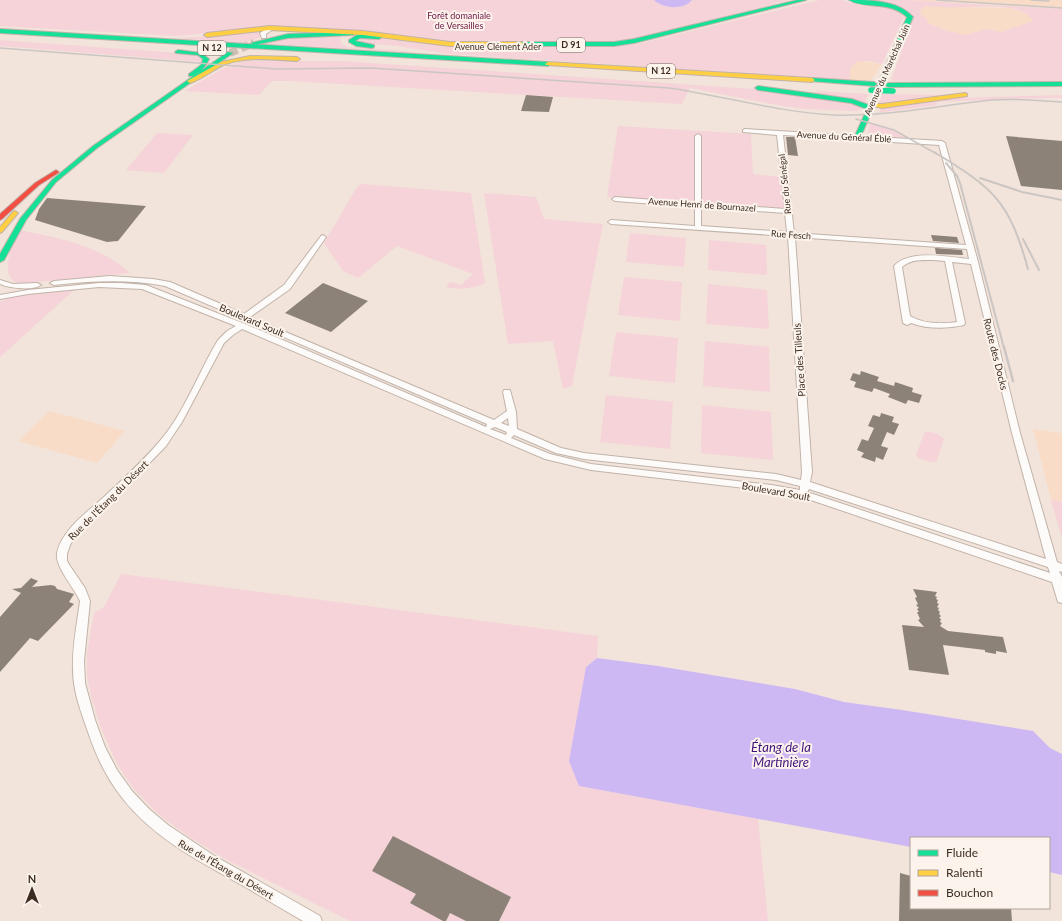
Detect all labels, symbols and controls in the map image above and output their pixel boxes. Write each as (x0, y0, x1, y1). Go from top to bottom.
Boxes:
park label: Forêt domaniale de Versailles (427, 10, 491, 31)
street label: Avenue du Maréchal Juin (861, 22, 912, 117)
road number: D 91 (557, 38, 585, 52)
road number: N 12 (198, 41, 226, 55)
street label: Avenue Clément Ader (455, 41, 542, 52)
road number: N 12 (647, 64, 675, 78)
street label: Avenue du Général Éblé (796, 129, 892, 144)
street label: Rue du Sénégal (776, 153, 793, 215)
street label: Avenue Henri de Bournazel (648, 195, 756, 214)
street label: Rue Fesch (771, 228, 811, 241)
street label: Boulevard Soult (218, 301, 287, 339)
street label: Route des Docks (981, 317, 1011, 391)
street label: Place des Tilleuls (790, 323, 808, 397)
street label: Rue de l'Étang du Désert (66, 457, 151, 542)
street label: Boulevard Soult (741, 479, 812, 503)
water label: Étang de la Martinière (751, 739, 811, 770)
street label: Rue de l'Étang du Désert (176, 837, 276, 901)
legend (910, 837, 1050, 909)
text: Fluide (946, 845, 978, 860)
text: Ralenti (946, 865, 983, 880)
north arrow (12, 869, 52, 909)
text: N (28, 872, 36, 885)
text: Bouchon (946, 885, 993, 900)

